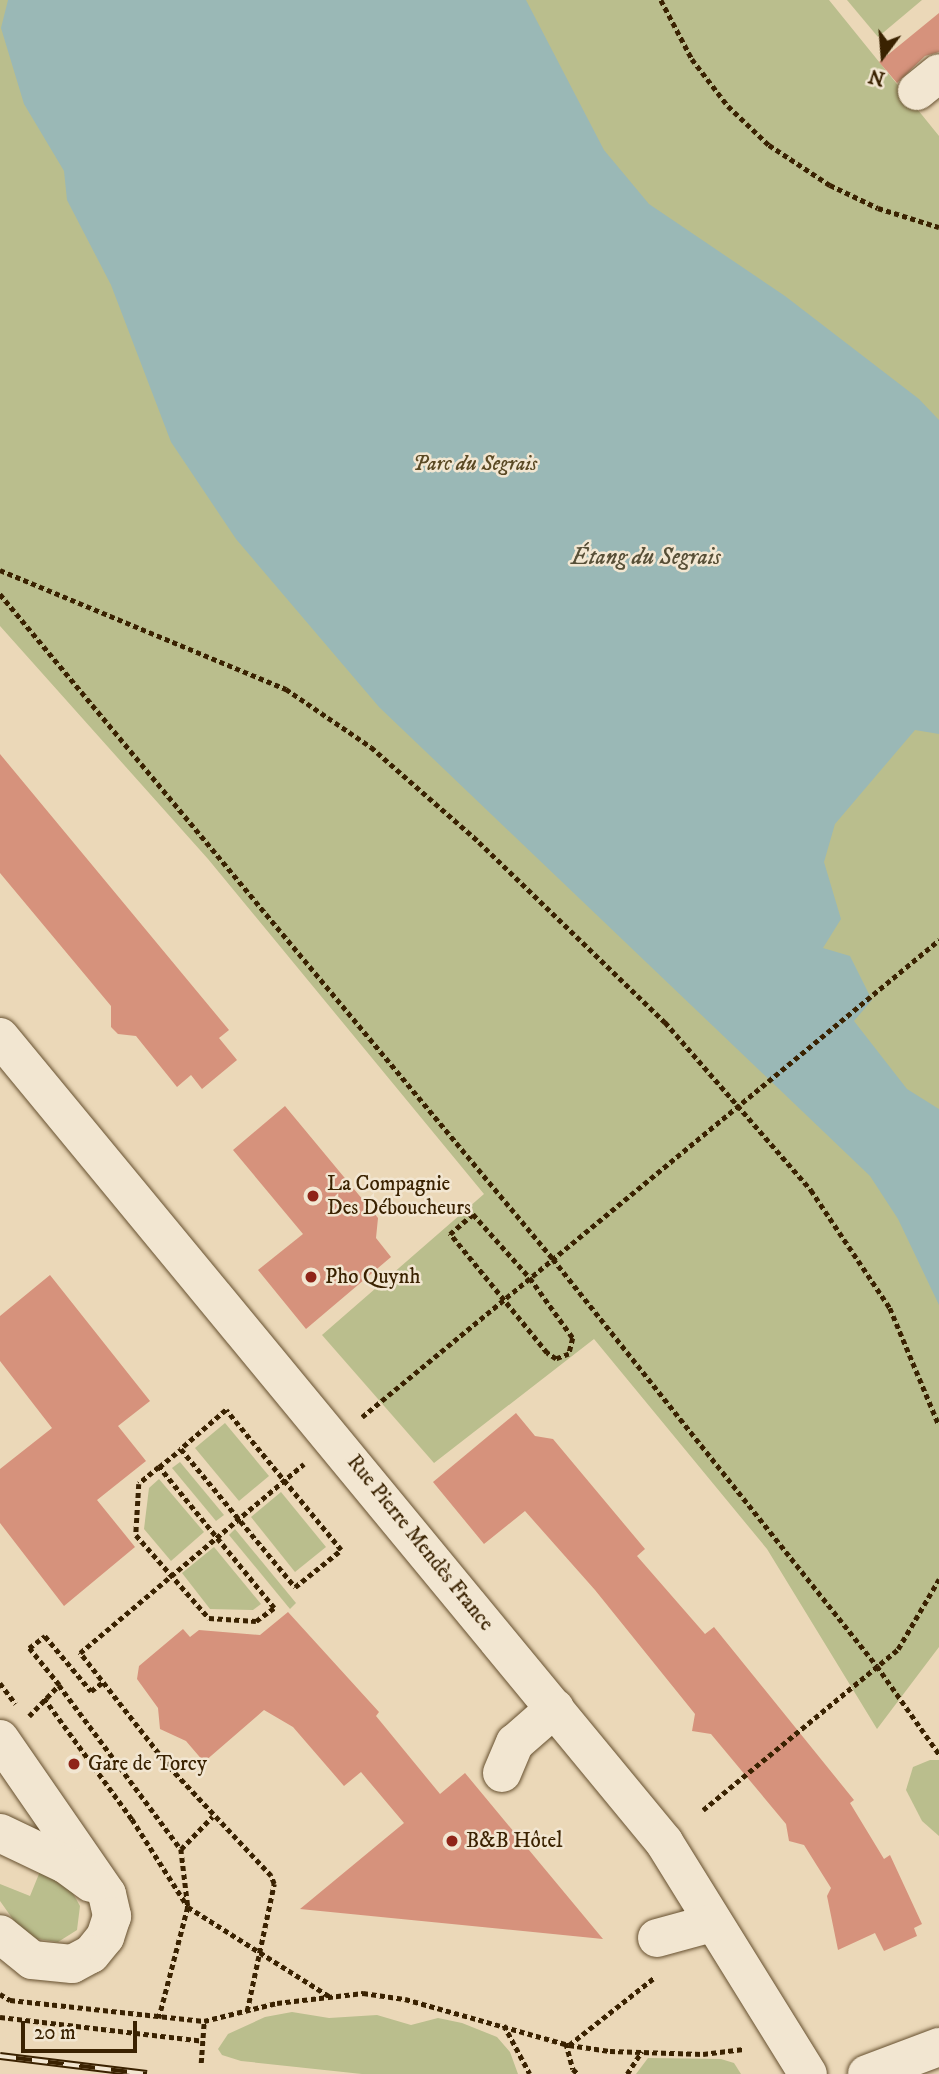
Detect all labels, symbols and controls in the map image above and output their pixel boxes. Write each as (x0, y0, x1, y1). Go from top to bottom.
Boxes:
north arrow (848, 21, 918, 91)
text: N (866, 63, 888, 90)
park label: Parc du Segrais (413, 451, 537, 477)
water label: Étang du Segrais (571, 544, 721, 572)
place label: La Compagnie Des Déboucheurs (327, 1171, 471, 1221)
marker: La Compagnie Des Déboucheurs (305, 1188, 321, 1204)
place label: Pho Quynh (325, 1264, 421, 1290)
marker: Pho Quynh (303, 1269, 319, 1285)
street label: Rue Pierre Mendès France (341, 1450, 499, 1636)
place label: Gare de Torcy (88, 1751, 207, 1777)
marker: Gare de Torcy (66, 1756, 82, 1772)
place label: B&B Hôtel (466, 1828, 562, 1854)
marker: B&B Hôtel (444, 1833, 460, 1849)
scale bar (24, 2008, 140, 2052)
text: 20 m (34, 2020, 76, 2046)

